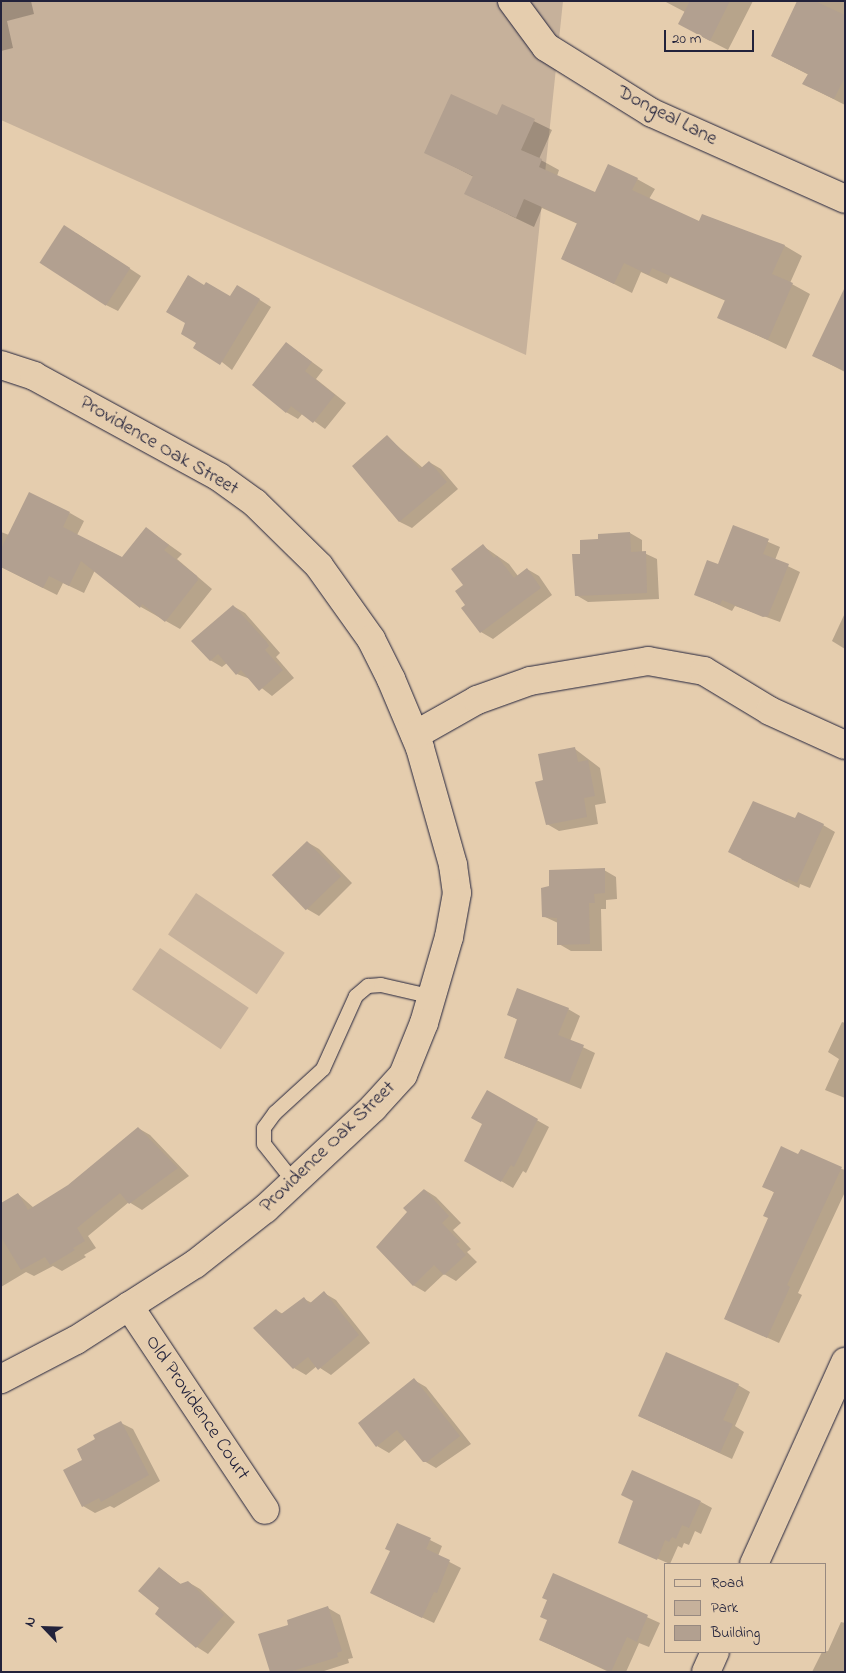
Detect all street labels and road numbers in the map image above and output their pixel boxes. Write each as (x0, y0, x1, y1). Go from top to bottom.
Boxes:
street label: Dongeal Lane (613, 81, 721, 151)
street label: Providence Oak Street (75, 391, 243, 501)
street label: Providence Oak Street (255, 1076, 401, 1218)
street label: Old Providence Court (140, 1331, 254, 1485)

